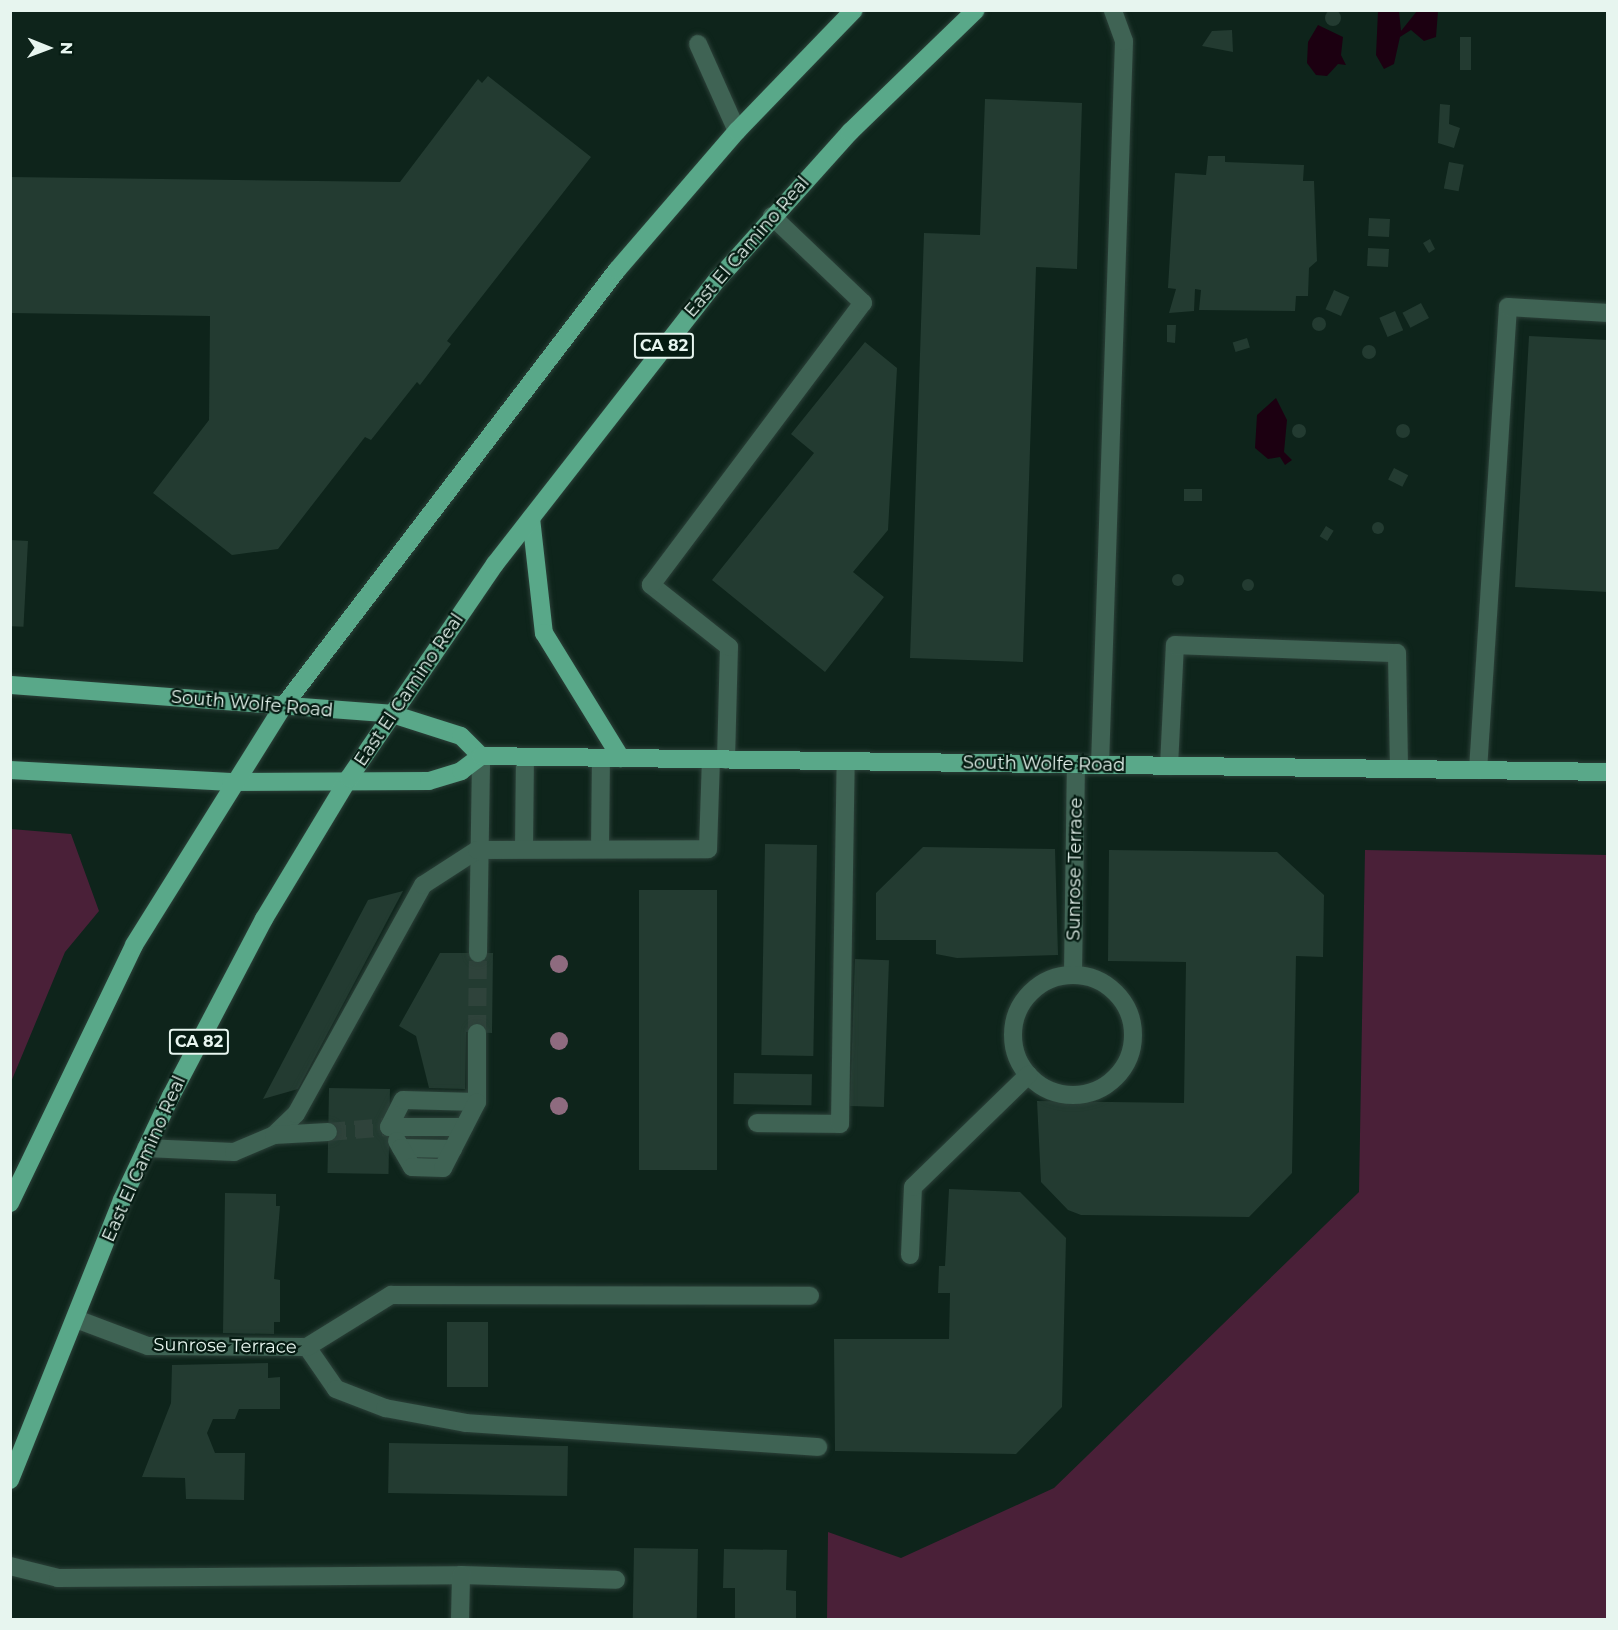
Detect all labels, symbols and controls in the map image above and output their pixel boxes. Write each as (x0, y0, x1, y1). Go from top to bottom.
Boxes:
north arrow (18, 18, 78, 78)
text: N (57, 42, 76, 55)
street label: East El Camino Real (680, 172, 814, 322)
road number: CA 82 (632, 333, 696, 359)
street label: East El Camino Real (350, 610, 468, 770)
street label: South Wolfe Road (170, 686, 334, 722)
street label: South Wolfe Road (963, 752, 1125, 776)
street label: Sunrose Terrace (1063, 797, 1087, 941)
road number: CA 82 (168, 1029, 230, 1055)
street label: East El Camino Real (98, 1073, 190, 1245)
street label: Sunrose Terrace (153, 1334, 297, 1358)

